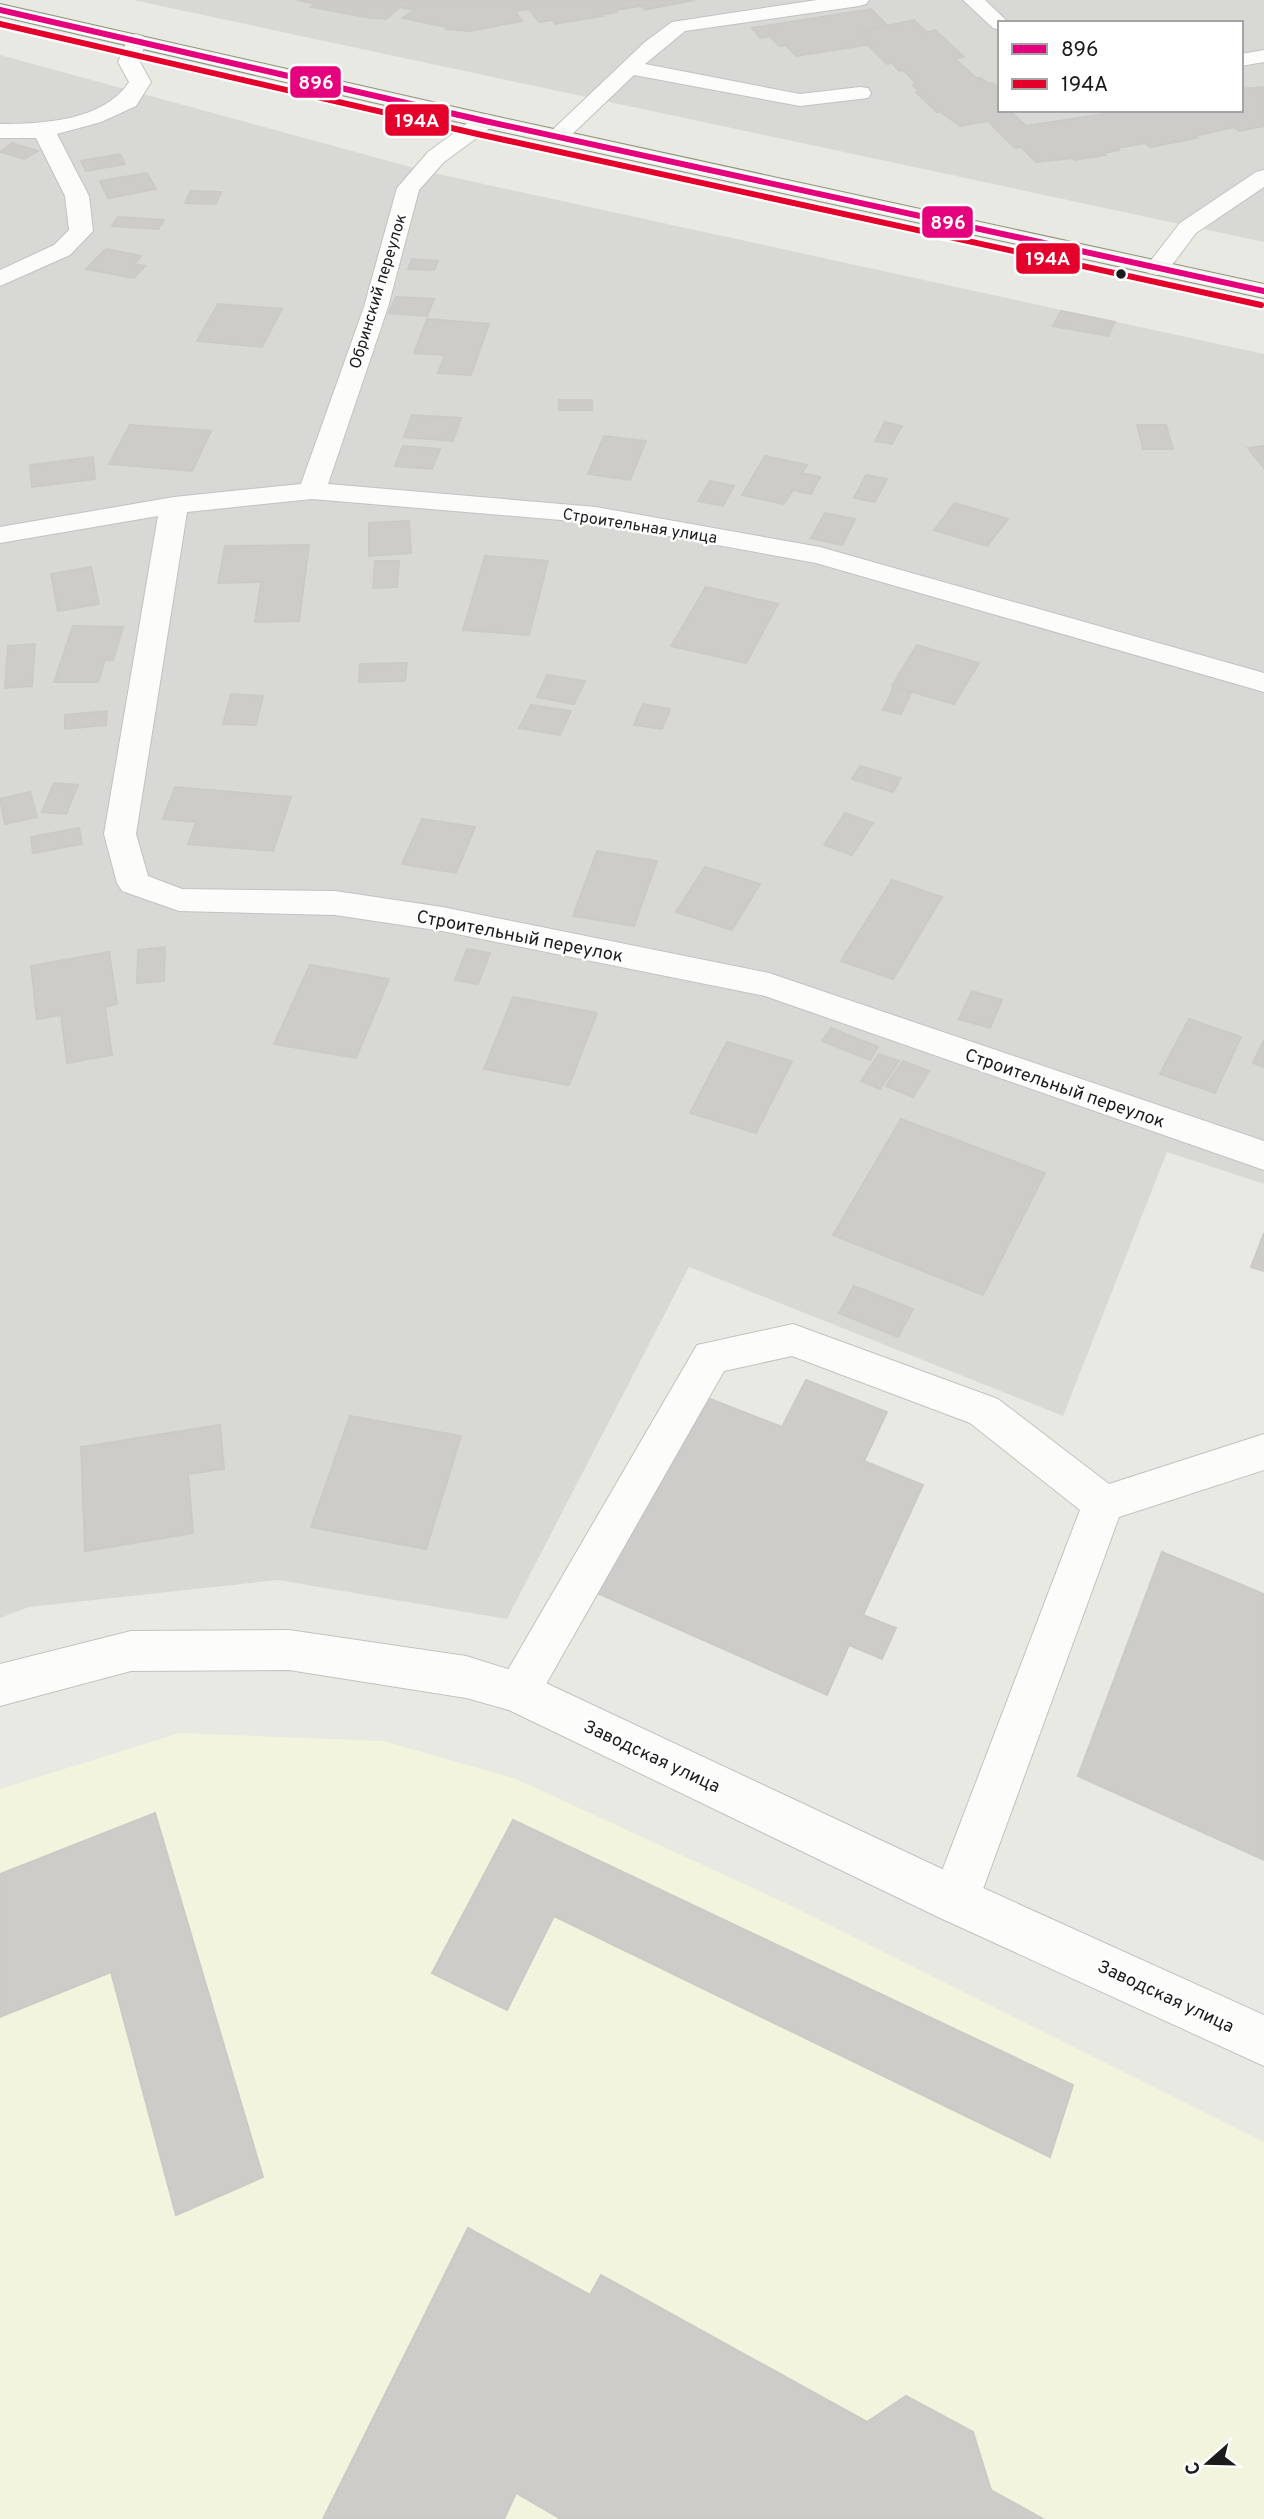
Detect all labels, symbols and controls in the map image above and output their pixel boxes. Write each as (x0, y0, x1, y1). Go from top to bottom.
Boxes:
legend (998, 21, 1243, 112)
text: 896 (1061, 37, 1099, 64)
line badge: 896 (289, 65, 342, 99)
text: 896 (298, 72, 334, 96)
text: 194А (1061, 72, 1108, 99)
line badge: 194А (384, 103, 450, 137)
text: 194А (395, 110, 440, 134)
line badge: 896 (921, 205, 974, 239)
street label: Обринский переулок (346, 212, 412, 371)
text: 896 (930, 212, 966, 236)
line badge: 194А (1015, 242, 1081, 275)
text: 194А (1026, 248, 1071, 272)
unlabelled marker (1114, 267, 1128, 281)
street label: Строительная улица (561, 505, 718, 549)
street label: Строительный переулок (414, 906, 625, 969)
street label: Строительный переулок (961, 1044, 1168, 1135)
street label: Заводская улица (579, 1716, 723, 1799)
street label: Заводская улица (1093, 1956, 1237, 2039)
north arrow (1173, 2428, 1243, 2498)
text: С (1181, 2458, 1207, 2478)

